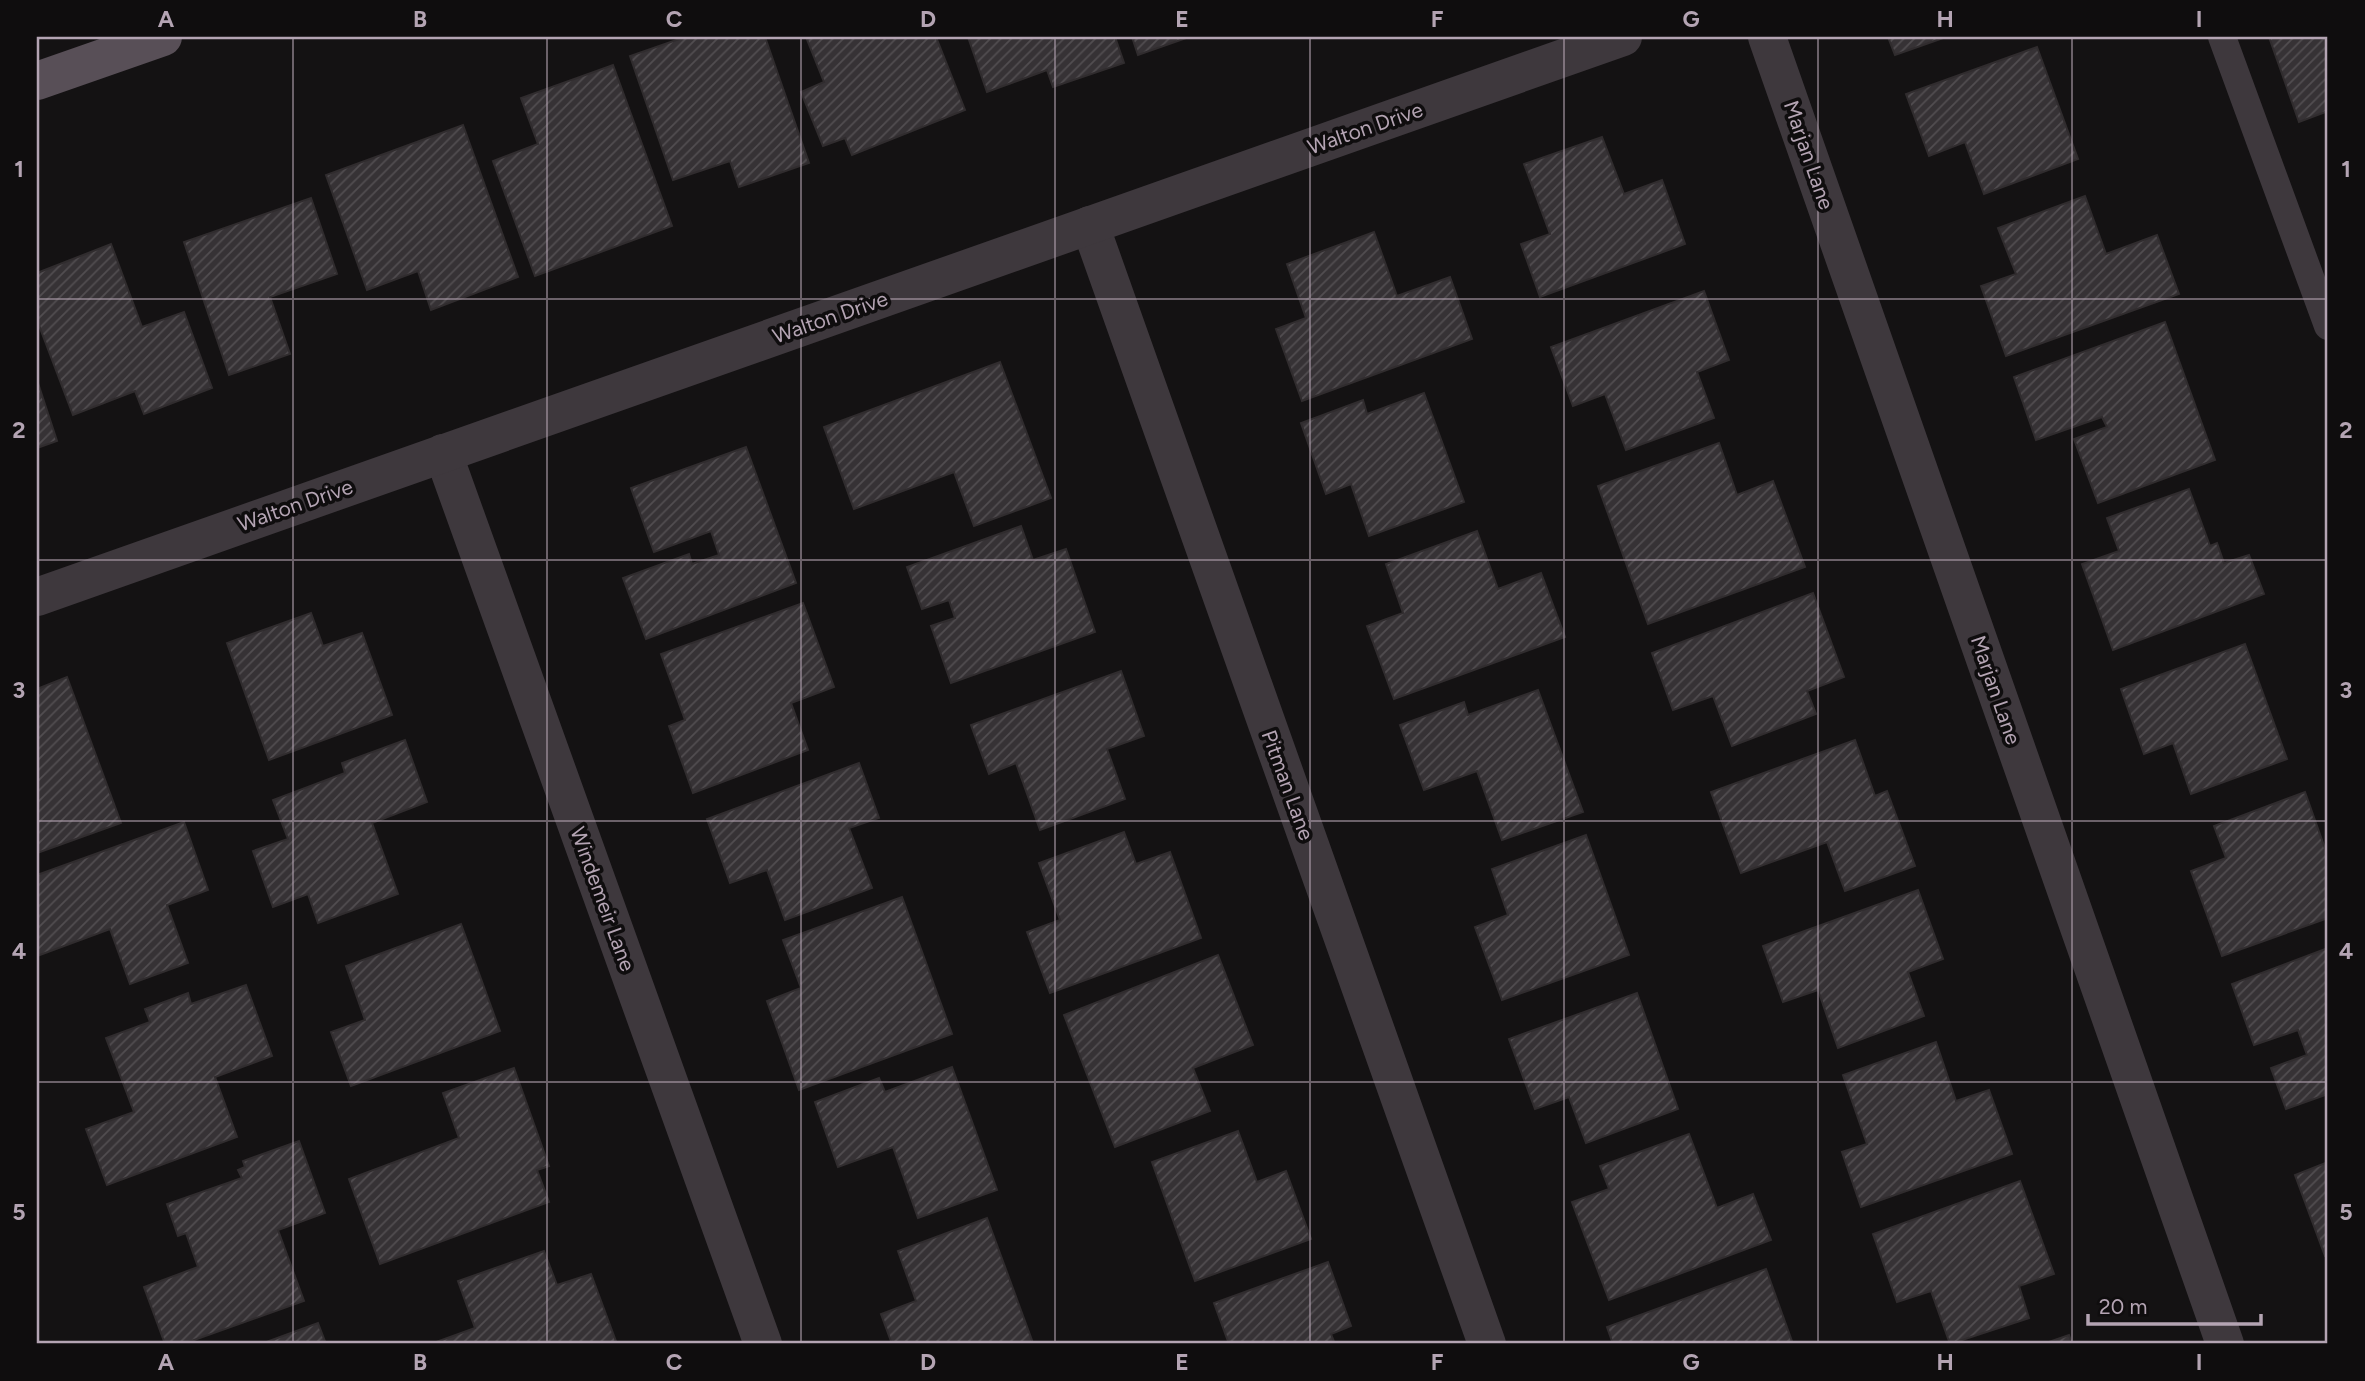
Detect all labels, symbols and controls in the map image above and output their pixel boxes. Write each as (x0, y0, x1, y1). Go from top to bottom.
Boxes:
text: A (158, 5, 175, 33)
text: B (413, 5, 427, 33)
text: C (666, 5, 683, 33)
text: D (920, 5, 936, 33)
text: E (1175, 5, 1189, 33)
text: F (1431, 5, 1444, 33)
text: G (1682, 5, 1700, 33)
text: H (1936, 5, 1954, 33)
text: I (2196, 5, 2202, 33)
street label: Walton Drive (1304, 97, 1426, 159)
street label: Marjan Lane (1779, 97, 1839, 213)
text: 1 (14, 155, 24, 183)
text: 1 (2341, 155, 2351, 183)
street label: Walton Drive (769, 286, 891, 348)
text: 2 (12, 416, 26, 444)
text: 2 (2339, 416, 2353, 444)
street label: Walton Drive (234, 474, 356, 536)
street label: Marjan Lane (1966, 632, 2026, 748)
text: 3 (13, 676, 25, 704)
text: 3 (2340, 676, 2352, 704)
street label: Pitman Lane (1257, 727, 1319, 843)
street label: Windemeir Lane (565, 823, 641, 975)
text: 4 (12, 937, 26, 965)
text: 4 (2339, 937, 2353, 965)
text: 5 (12, 1198, 26, 1226)
text: 5 (2339, 1198, 2353, 1226)
scale bar (2088, 1283, 2262, 1327)
text: 20 m (2099, 1294, 2147, 1319)
text: A (158, 1348, 175, 1376)
text: B (413, 1348, 427, 1376)
text: C (666, 1348, 683, 1376)
text: D (920, 1348, 936, 1376)
text: E (1175, 1348, 1189, 1376)
text: F (1431, 1348, 1444, 1376)
text: G (1682, 1348, 1700, 1376)
text: H (1936, 1348, 1954, 1376)
text: I (2196, 1348, 2202, 1376)

